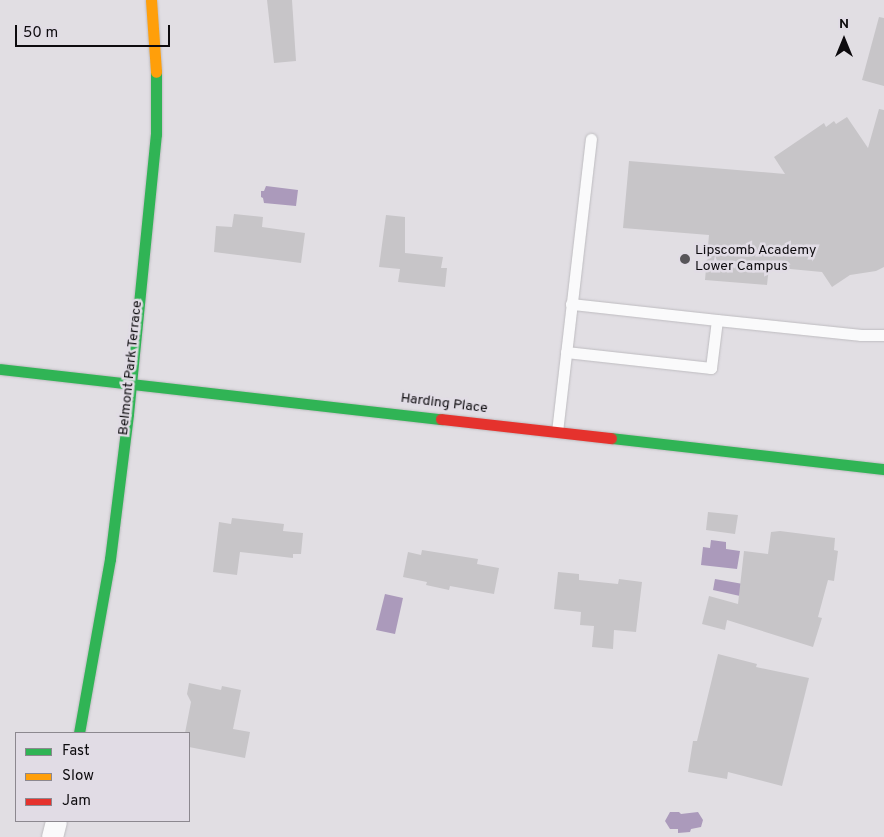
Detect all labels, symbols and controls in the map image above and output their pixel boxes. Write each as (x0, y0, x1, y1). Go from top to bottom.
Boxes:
scale bar (18, 15, 172, 47)
north arrow (819, 15, 869, 65)
text: N (839, 16, 849, 33)
text: 50 m (23, 24, 58, 43)
place label: Lipscomb Academy Lower Campus (695, 243, 817, 276)
marker: Lipscomb Academy Lower Campus (679, 253, 691, 265)
street label: Belmont Park Terrace (116, 299, 146, 437)
street label: Harding Place (400, 390, 488, 418)
legend (15, 732, 190, 822)
text: Fast (62, 742, 90, 761)
text: Slow (62, 767, 94, 786)
text: Jam (62, 792, 91, 811)

